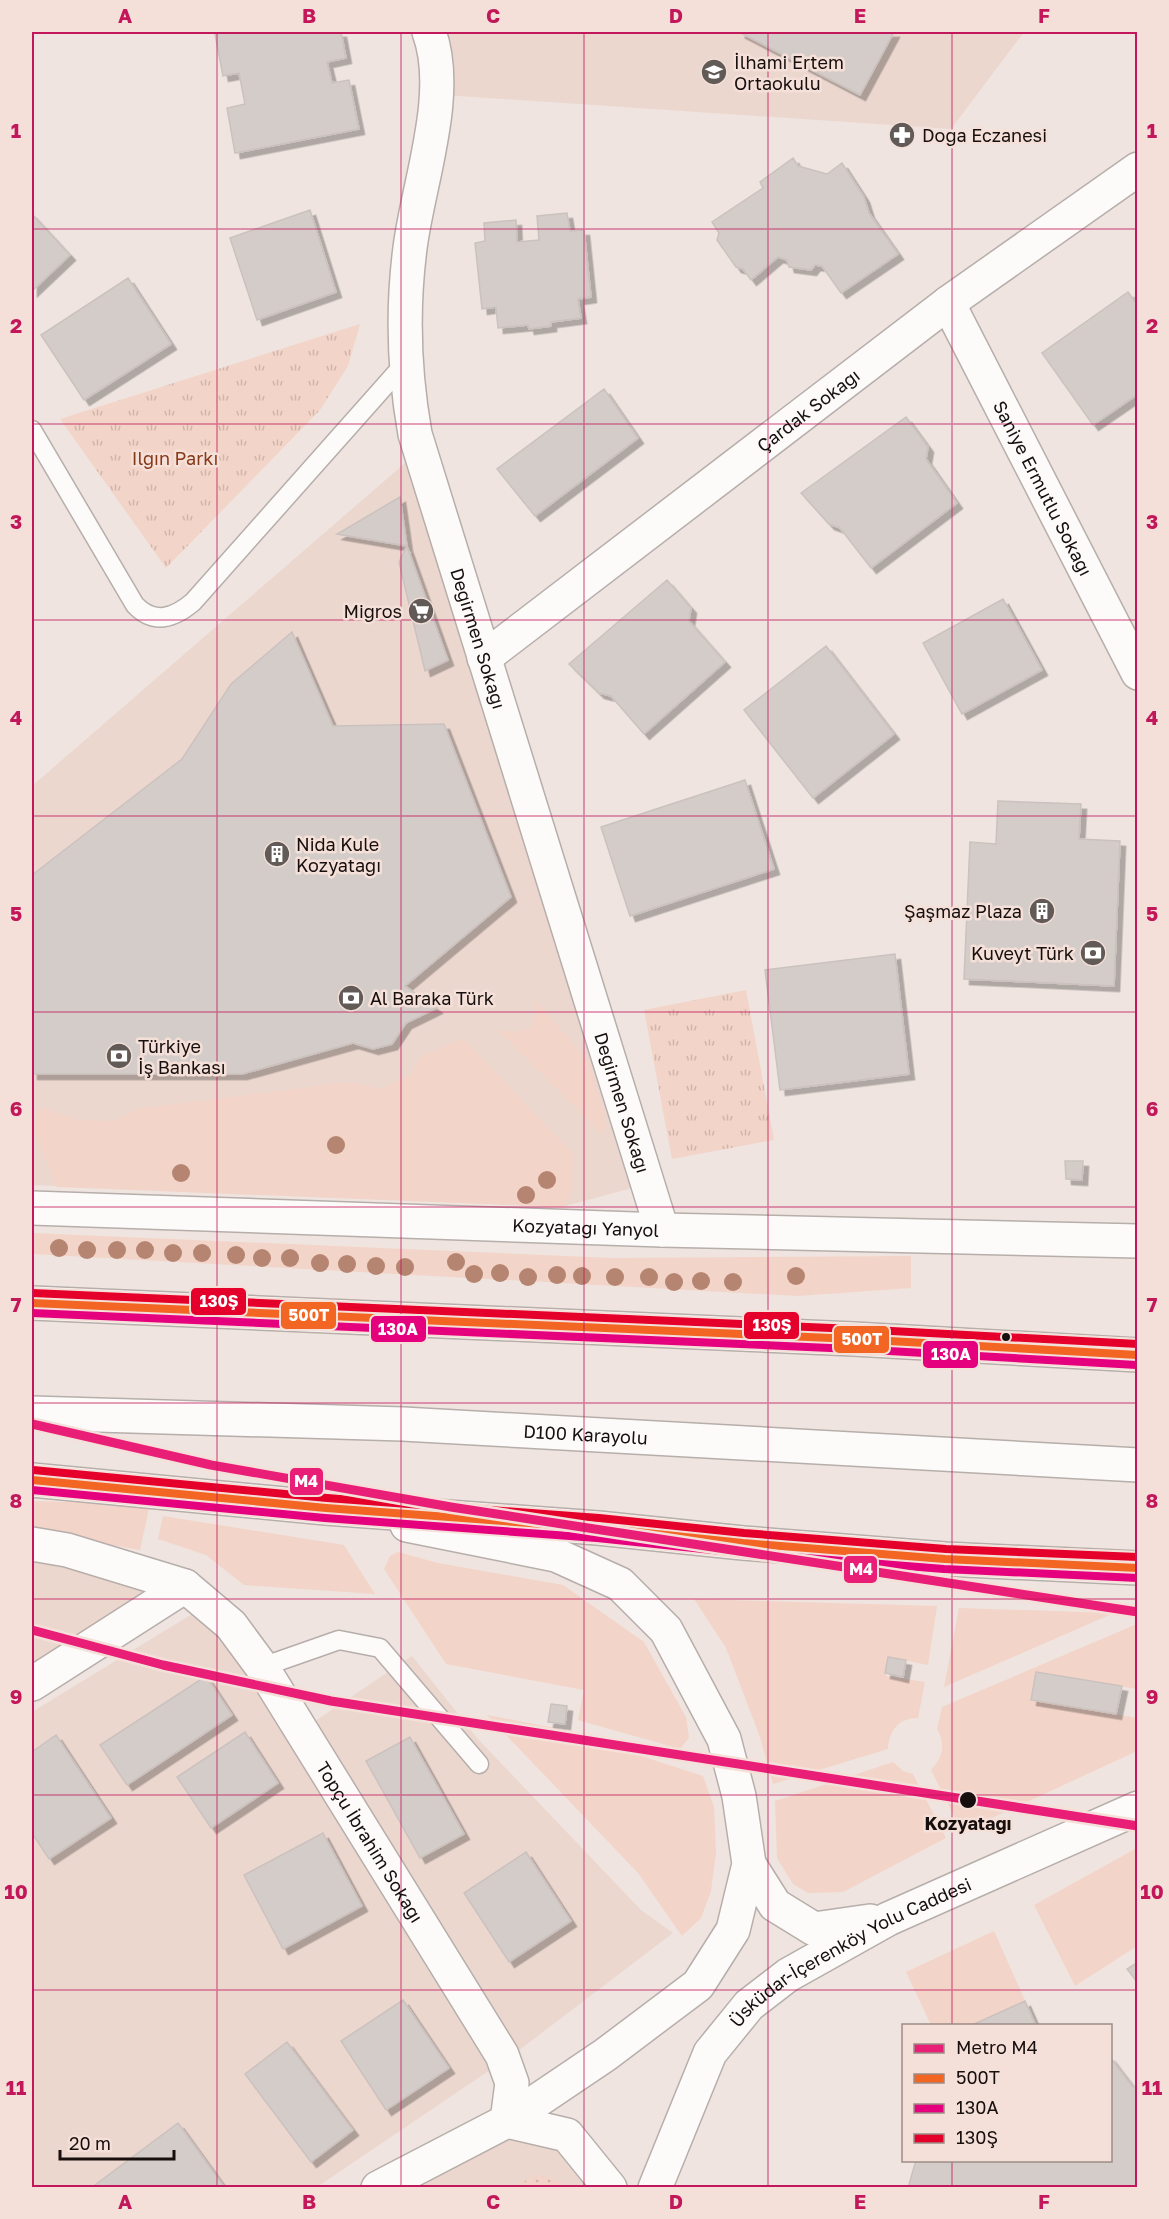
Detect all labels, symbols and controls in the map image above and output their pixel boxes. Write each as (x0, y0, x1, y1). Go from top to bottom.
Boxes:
text: A (118, 3, 132, 27)
text: B (302, 3, 316, 27)
text: C (486, 3, 500, 27)
text: D (669, 3, 683, 27)
text: E (854, 3, 866, 27)
text: F (1038, 3, 1050, 27)
place label: İlhami Ertem Ortaokulu (734, 51, 844, 94)
school or university icon: İlhami Ertem Ortaokulu (699, 57, 729, 87)
text: 1 (11, 118, 21, 142)
text: 1 (1147, 118, 1157, 142)
pharmacy icon: Doğa Eczanesi (887, 120, 917, 150)
place label: Doğa Eczanesi (922, 124, 1047, 146)
text: 2 (10, 313, 22, 337)
text: 2 (1146, 313, 1158, 337)
street label: Çardak Sokağı (752, 364, 864, 456)
street label: Saniye Ermutlu Sokağı (989, 397, 1097, 579)
park label: Ilgın Parkı (132, 447, 218, 469)
text: 3 (10, 509, 22, 533)
text: 3 (1146, 509, 1158, 533)
street label: Değirmen Sokağı (446, 565, 511, 712)
supermarket icon: Migros (406, 596, 436, 626)
place label: Migros (343, 600, 402, 622)
text: 4 (10, 705, 22, 729)
text: 4 (1146, 705, 1158, 729)
place label: Nida Kule Kozyatağı (296, 833, 381, 876)
building icon: Nida Kule Kozyatağı (262, 839, 292, 869)
building icon: Şaşmaz Plaza (1027, 896, 1057, 926)
place label: Şaşmaz Plaza (904, 900, 1022, 922)
text: 5 (10, 901, 22, 925)
text: 5 (1146, 901, 1158, 925)
bank icon: Kuveyt Türk (1078, 938, 1108, 968)
place label: Kuveyt Türk (971, 942, 1074, 964)
bank icon: Al Baraka Türk (336, 983, 366, 1013)
place label: Al Baraka Türk (370, 987, 494, 1009)
street label: Değirmen Sokağı (590, 1029, 655, 1176)
place label: Türkiye İş Bankası (138, 1035, 226, 1078)
bank icon: Türkiye İş Bankası (104, 1041, 134, 1071)
text: 6 (10, 1096, 22, 1120)
text: 6 (1146, 1096, 1158, 1120)
street label: Kozyatağı Yanyol (512, 1214, 660, 1241)
line badge: 130Ş (190, 1287, 247, 1316)
text: 130Ş (199, 1291, 239, 1311)
text: 7 (11, 1292, 22, 1316)
text: 7 (1147, 1292, 1158, 1316)
line badge: 500T (280, 1301, 337, 1330)
text: 500T (289, 1305, 330, 1325)
line badge: 130Ş (743, 1311, 800, 1340)
line badge: 130A (370, 1315, 427, 1343)
text: 130Ş (752, 1315, 792, 1335)
text: 130A (378, 1319, 419, 1339)
line badge: 500T (833, 1325, 890, 1354)
text: 500T (842, 1329, 883, 1349)
unlabelled marker (1000, 1331, 1012, 1343)
line badge: 130A (922, 1340, 979, 1369)
text: 130A (931, 1344, 972, 1364)
street label: D100 Karayolu (523, 1420, 648, 1449)
line badge: M4 (289, 1467, 324, 1496)
text: M4 (294, 1471, 318, 1491)
text: 8 (10, 1488, 22, 1512)
text: 8 (1146, 1488, 1158, 1512)
line badge: M4 (843, 1555, 878, 1584)
text: M4 (849, 1559, 873, 1579)
text: 9 (10, 1684, 22, 1708)
text: 9 (1146, 1684, 1158, 1708)
street label: Topçu İbrahim Sokağı (312, 1757, 428, 1926)
marker: Kozyatağı (958, 1790, 978, 1810)
place label: Kozyatağı (925, 1812, 1011, 1834)
street label: Üsküdar-İçerenköy Yolu Caddesi (725, 1873, 975, 2031)
text: 10 (4, 1879, 28, 1903)
text: 10 (1140, 1879, 1164, 1903)
legend (902, 2024, 1112, 2162)
text: Metro M4 (956, 2036, 1038, 2058)
text: 500T (956, 2066, 1000, 2088)
text: 11 (6, 2075, 26, 2099)
text: 11 (1142, 2075, 1162, 2099)
text: 130A (956, 2096, 998, 2118)
scale bar (60, 2123, 174, 2161)
text: 130Ş (956, 2126, 998, 2148)
text: 20 m (69, 2132, 111, 2154)
text: A (118, 2189, 132, 2213)
text: B (302, 2189, 316, 2213)
text: C (486, 2189, 500, 2213)
text: D (669, 2189, 683, 2213)
text: E (854, 2189, 866, 2213)
text: F (1038, 2189, 1050, 2213)

